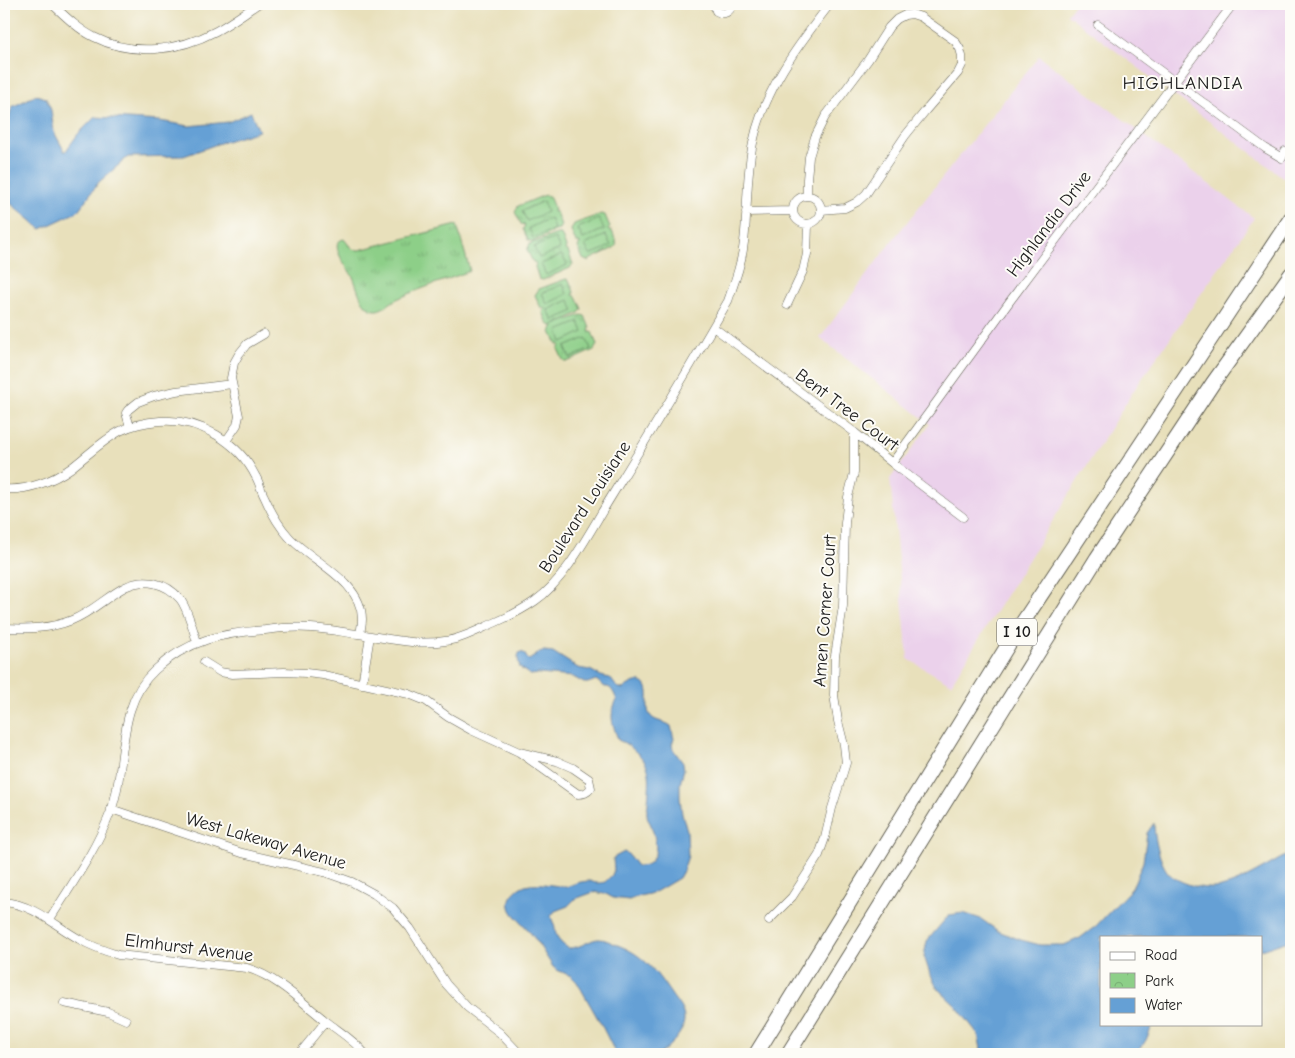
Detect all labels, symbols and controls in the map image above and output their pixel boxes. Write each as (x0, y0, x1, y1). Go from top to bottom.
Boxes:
district label: HIGHLANDIA (1123, 72, 1243, 94)
street label: Highlandia Drive (1002, 167, 1096, 281)
street label: Bent Tree Court (791, 364, 903, 456)
street label: Boulevard Louisiane (535, 437, 635, 577)
street label: Amen Corner Court (809, 533, 841, 688)
road number: I 10 (997, 618, 1037, 646)
street label: West Lakeway Avenue (183, 808, 349, 874)
street label: Elmhurst Avenue (124, 930, 254, 966)
legend (1100, 936, 1262, 1026)
text: Road (1145, 946, 1177, 964)
text: Park (1145, 972, 1174, 990)
text: Water (1145, 996, 1182, 1014)

